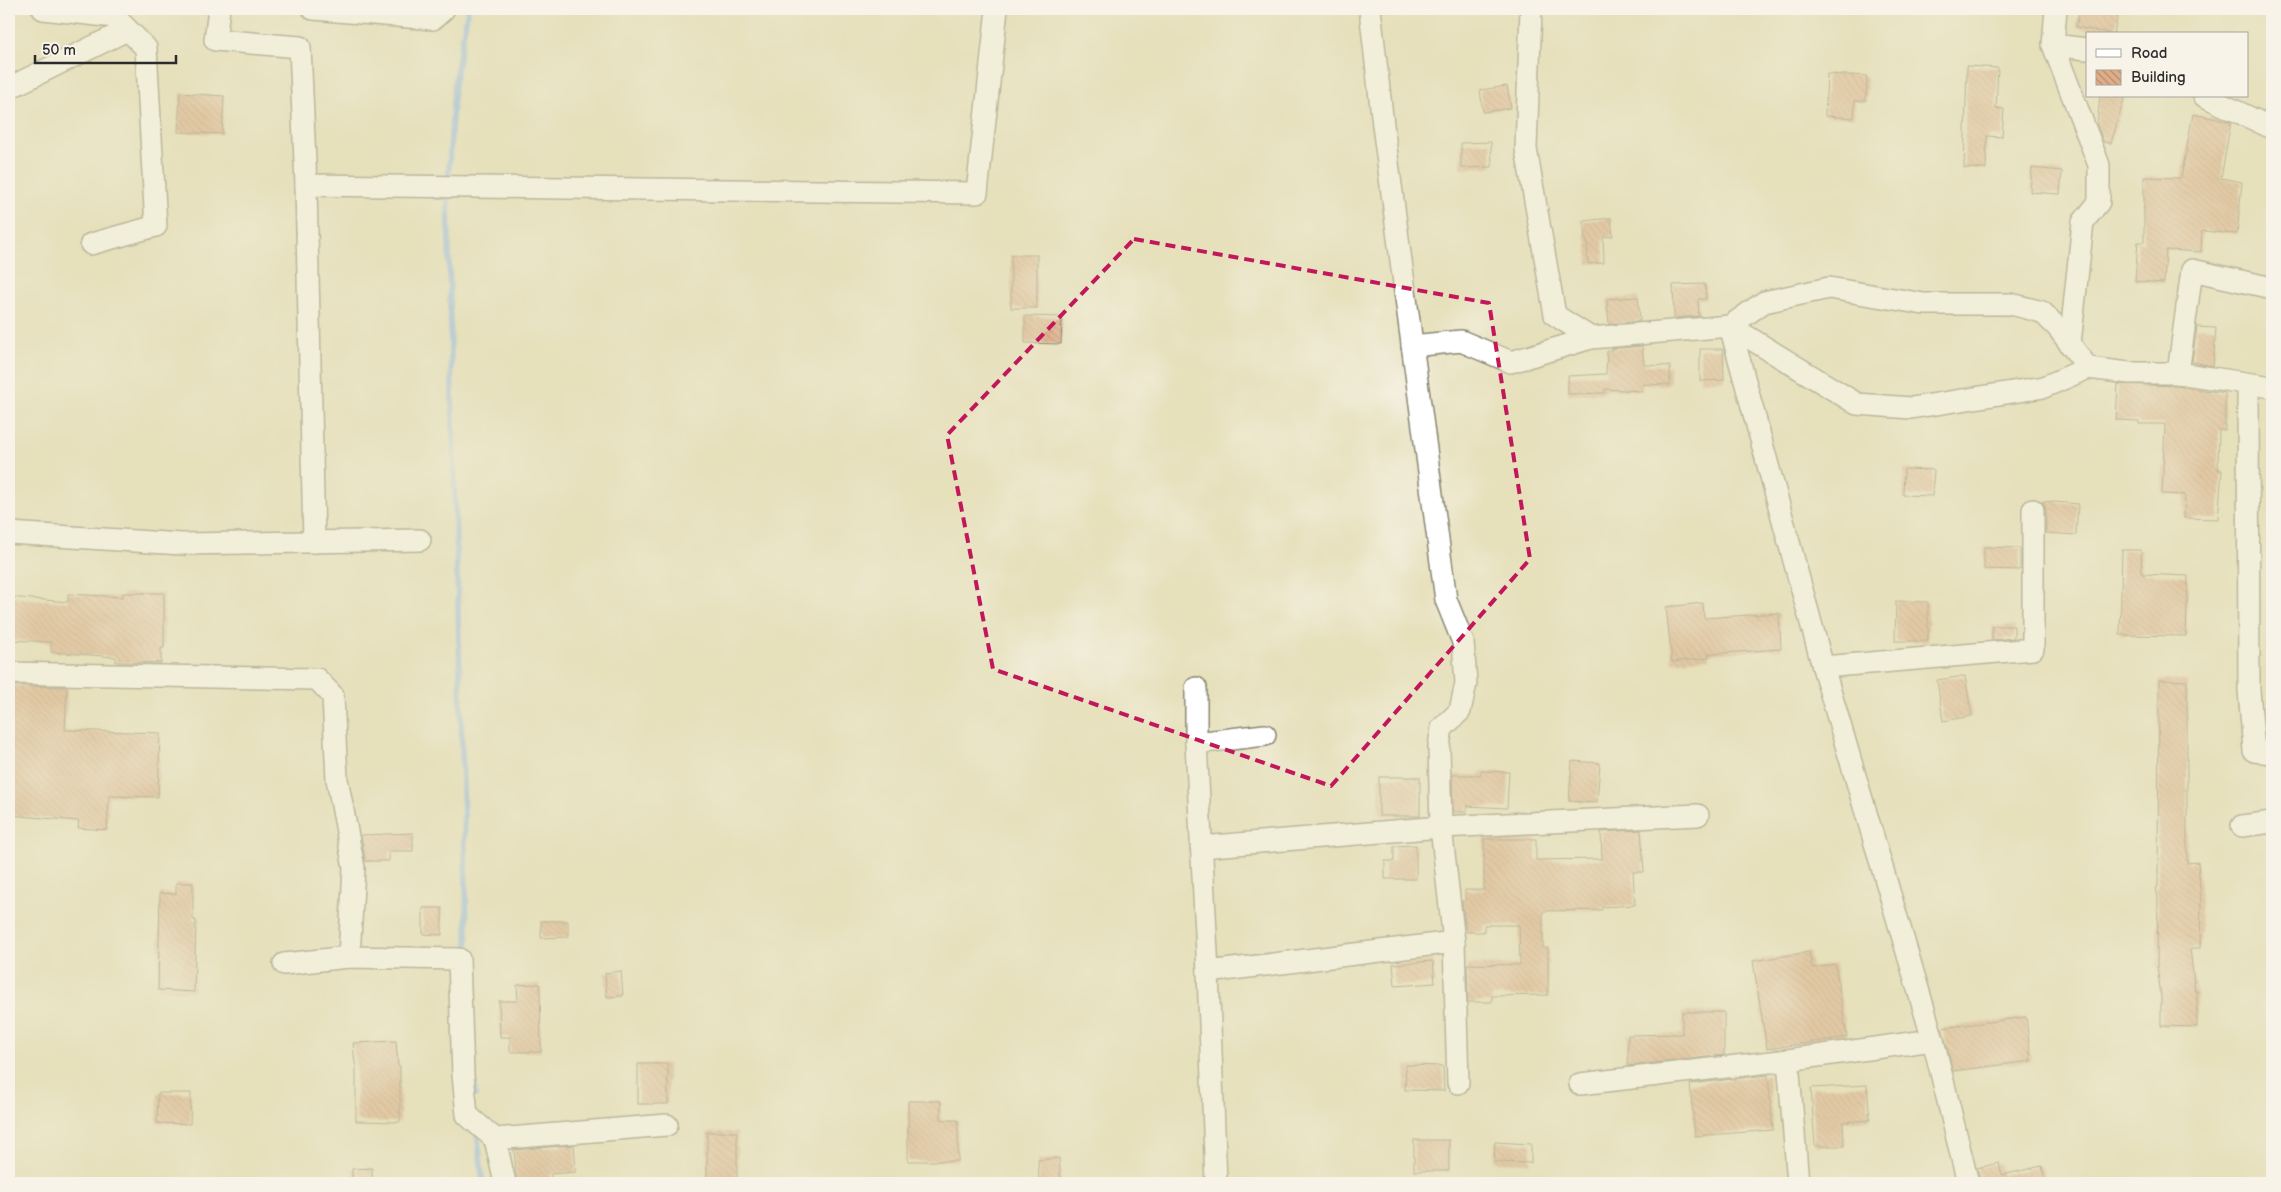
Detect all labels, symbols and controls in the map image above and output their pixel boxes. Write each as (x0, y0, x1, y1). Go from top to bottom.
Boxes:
scale bar (35, 32, 176, 64)
legend (2086, 32, 2248, 98)
text: 50 m (42, 41, 76, 60)
text: Road (2131, 44, 2167, 63)
text: Building (2131, 68, 2186, 87)

